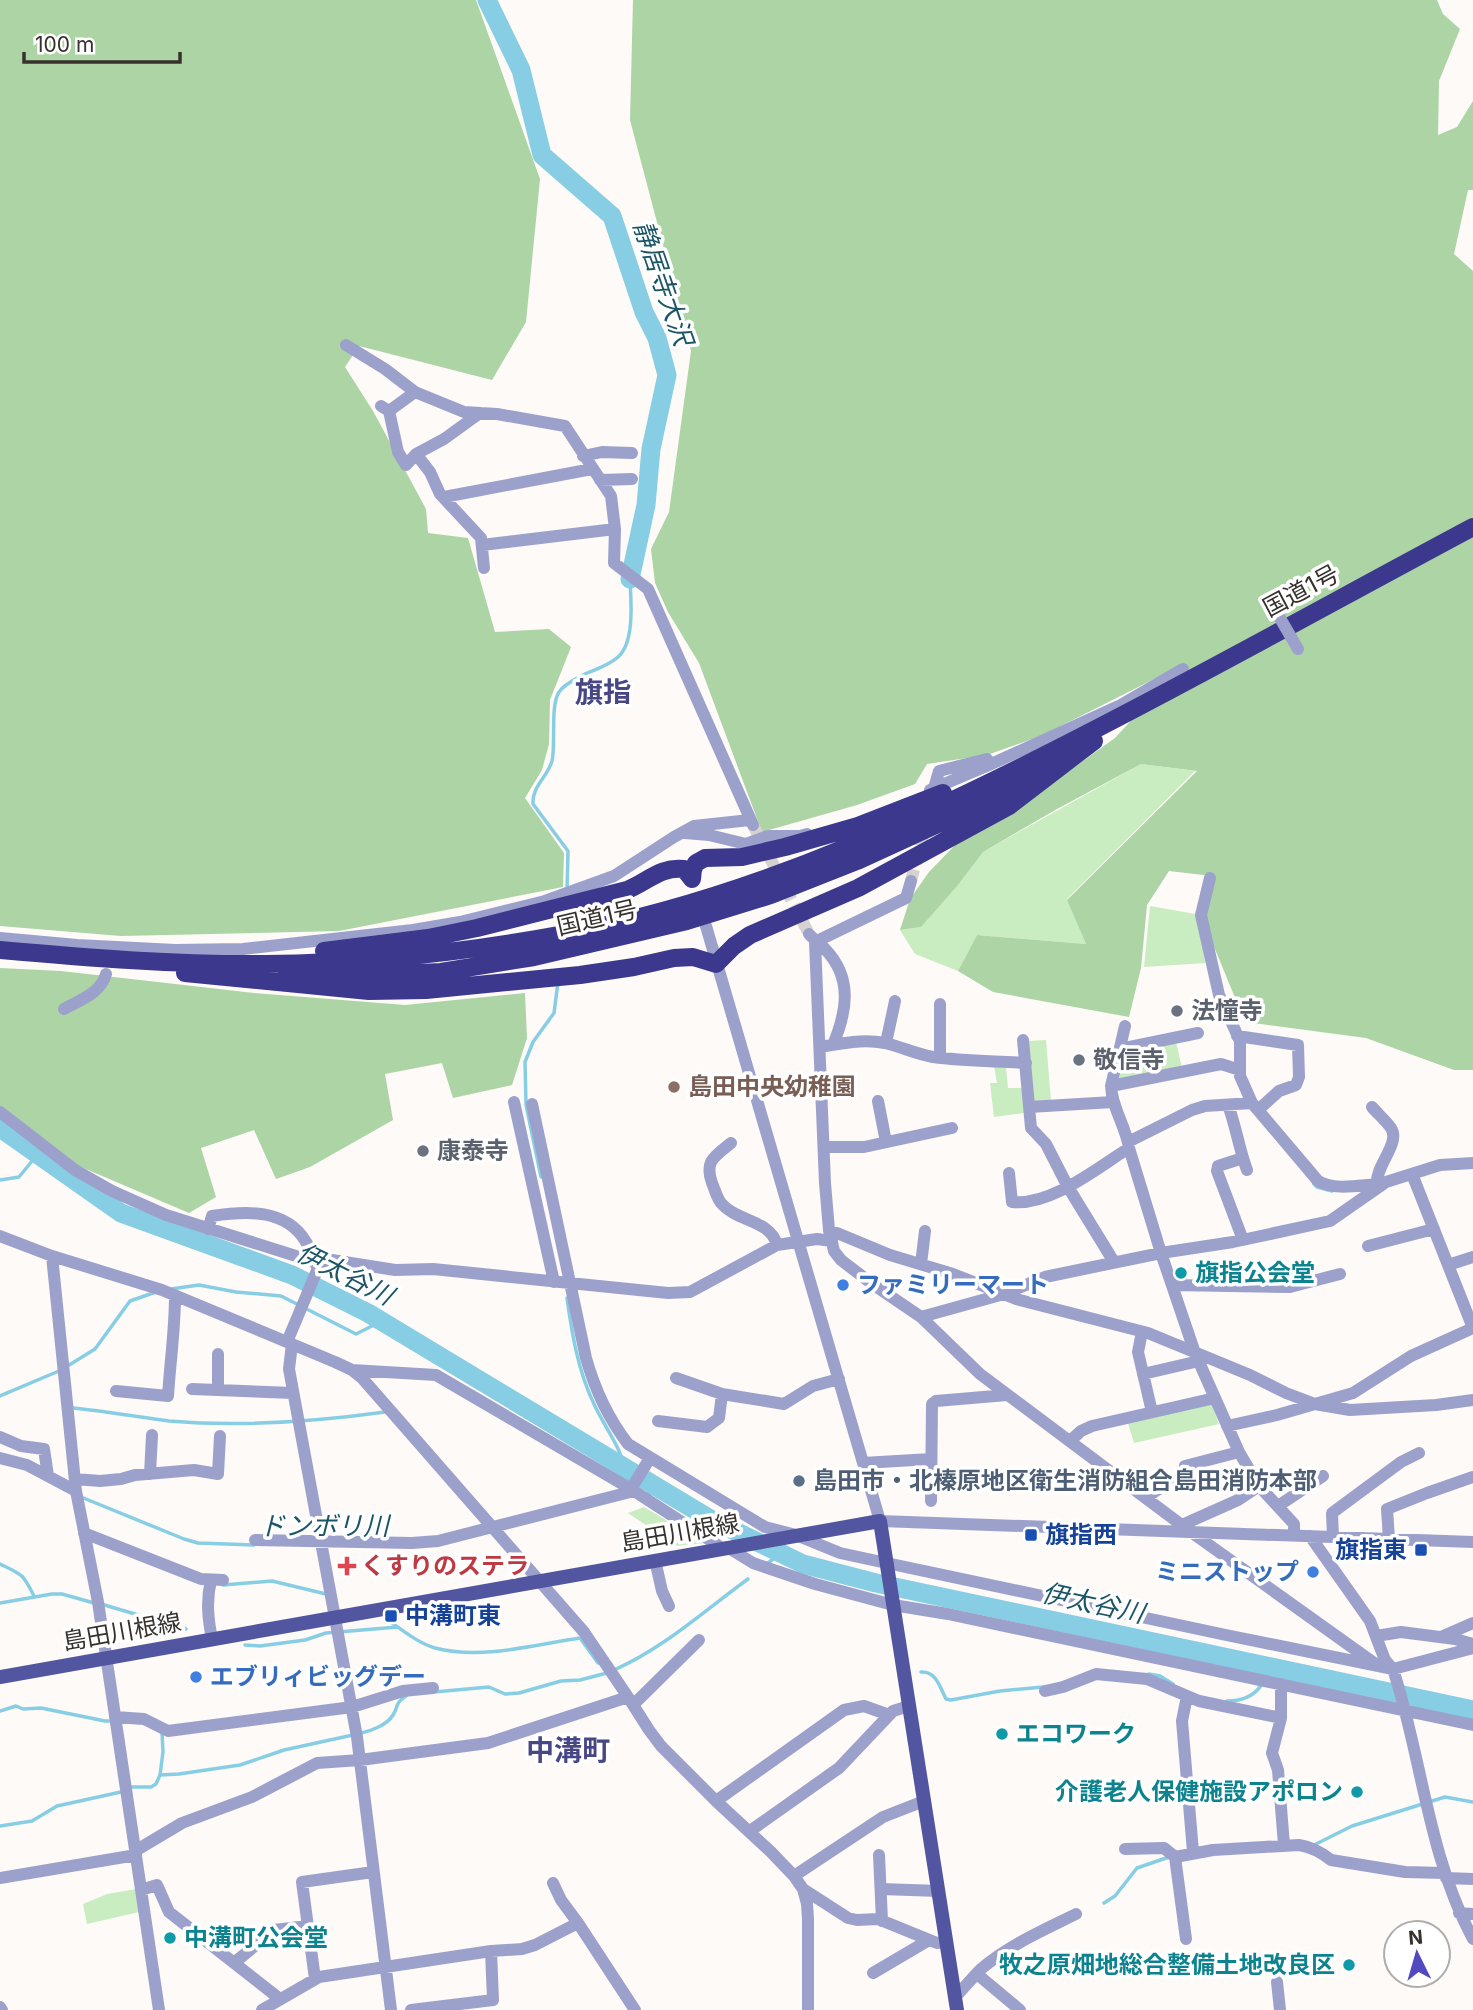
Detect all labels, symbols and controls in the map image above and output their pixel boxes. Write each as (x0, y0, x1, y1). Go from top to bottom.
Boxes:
scale bar (24, 21, 180, 65)
text: 100 m (35, 32, 94, 57)
water label: 静居寺大沢 (628, 216, 700, 352)
street label: 国道1号 (1258, 559, 1344, 623)
district label: 旗指 (575, 675, 631, 709)
street label: 国道1号 (554, 894, 640, 941)
place label: 法憧寺 (1191, 996, 1263, 1025)
marker: 法憧寺 (1169, 1003, 1185, 1019)
place label: 敬信寺 (1093, 1045, 1165, 1074)
marker: 敬信寺 (1071, 1052, 1087, 1068)
place label: 島田中央幼稚園 (688, 1072, 856, 1101)
marker: 島田中央幼稚園 (666, 1079, 682, 1095)
place label: 康泰寺 (437, 1136, 509, 1165)
marker: 康泰寺 (415, 1143, 431, 1159)
water label: 伊太谷川 (292, 1236, 401, 1312)
place label: 旗指公会堂 (1195, 1258, 1315, 1287)
marker: 旗指公会堂 (1173, 1265, 1189, 1281)
place label: ファミリーマート (857, 1270, 1049, 1299)
marker: ファミリーマート (835, 1277, 851, 1293)
place label: 島田市・北榛原地区衛生消防組合島田消防本部 (813, 1466, 1317, 1495)
marker: 島田市・北榛原地区衛生消防組合島田消防本部 (791, 1473, 807, 1489)
street label: 島田川根線 (618, 1508, 742, 1557)
water label: ドンボリ川 (259, 1510, 392, 1541)
place label: 旗指西 (1045, 1520, 1117, 1549)
marker: 旗指西 (1023, 1527, 1039, 1543)
place label: 旗指東 (1335, 1535, 1407, 1564)
marker: 旗指東 (1413, 1542, 1429, 1558)
place label: くすりのステラ (361, 1551, 529, 1580)
place label: ミニストップ (1155, 1557, 1299, 1586)
marker: くすりのステラ (339, 1558, 355, 1574)
marker: ミニストップ (1305, 1564, 1321, 1580)
water label: 伊太谷川 (1039, 1577, 1150, 1629)
place label: 中溝町東 (405, 1601, 501, 1630)
street label: 島田川根線 (60, 1607, 184, 1656)
marker: 中溝町東 (383, 1608, 399, 1624)
place label: エブリィビッグデー (210, 1662, 426, 1691)
marker: エブリィビッグデー (188, 1669, 204, 1685)
place label: エコワーク (1016, 1719, 1136, 1748)
marker: エコワーク (994, 1726, 1010, 1742)
district label: 中溝町 (526, 1733, 610, 1767)
place label: 介護老人保健施設アポロン (1055, 1777, 1343, 1806)
marker: 介護老人保健施設アポロン (1349, 1784, 1365, 1800)
north arrow (1382, 1919, 1452, 1989)
place label: 中溝町公会堂 (184, 1923, 328, 1952)
text: N (1407, 1925, 1424, 1950)
marker: 中溝町公会堂 (162, 1930, 178, 1946)
place label: 牧之原畑地総合整備土地改良区 (999, 1950, 1335, 1979)
marker: 牧之原畑地総合整備土地改良区 (1341, 1957, 1357, 1973)

